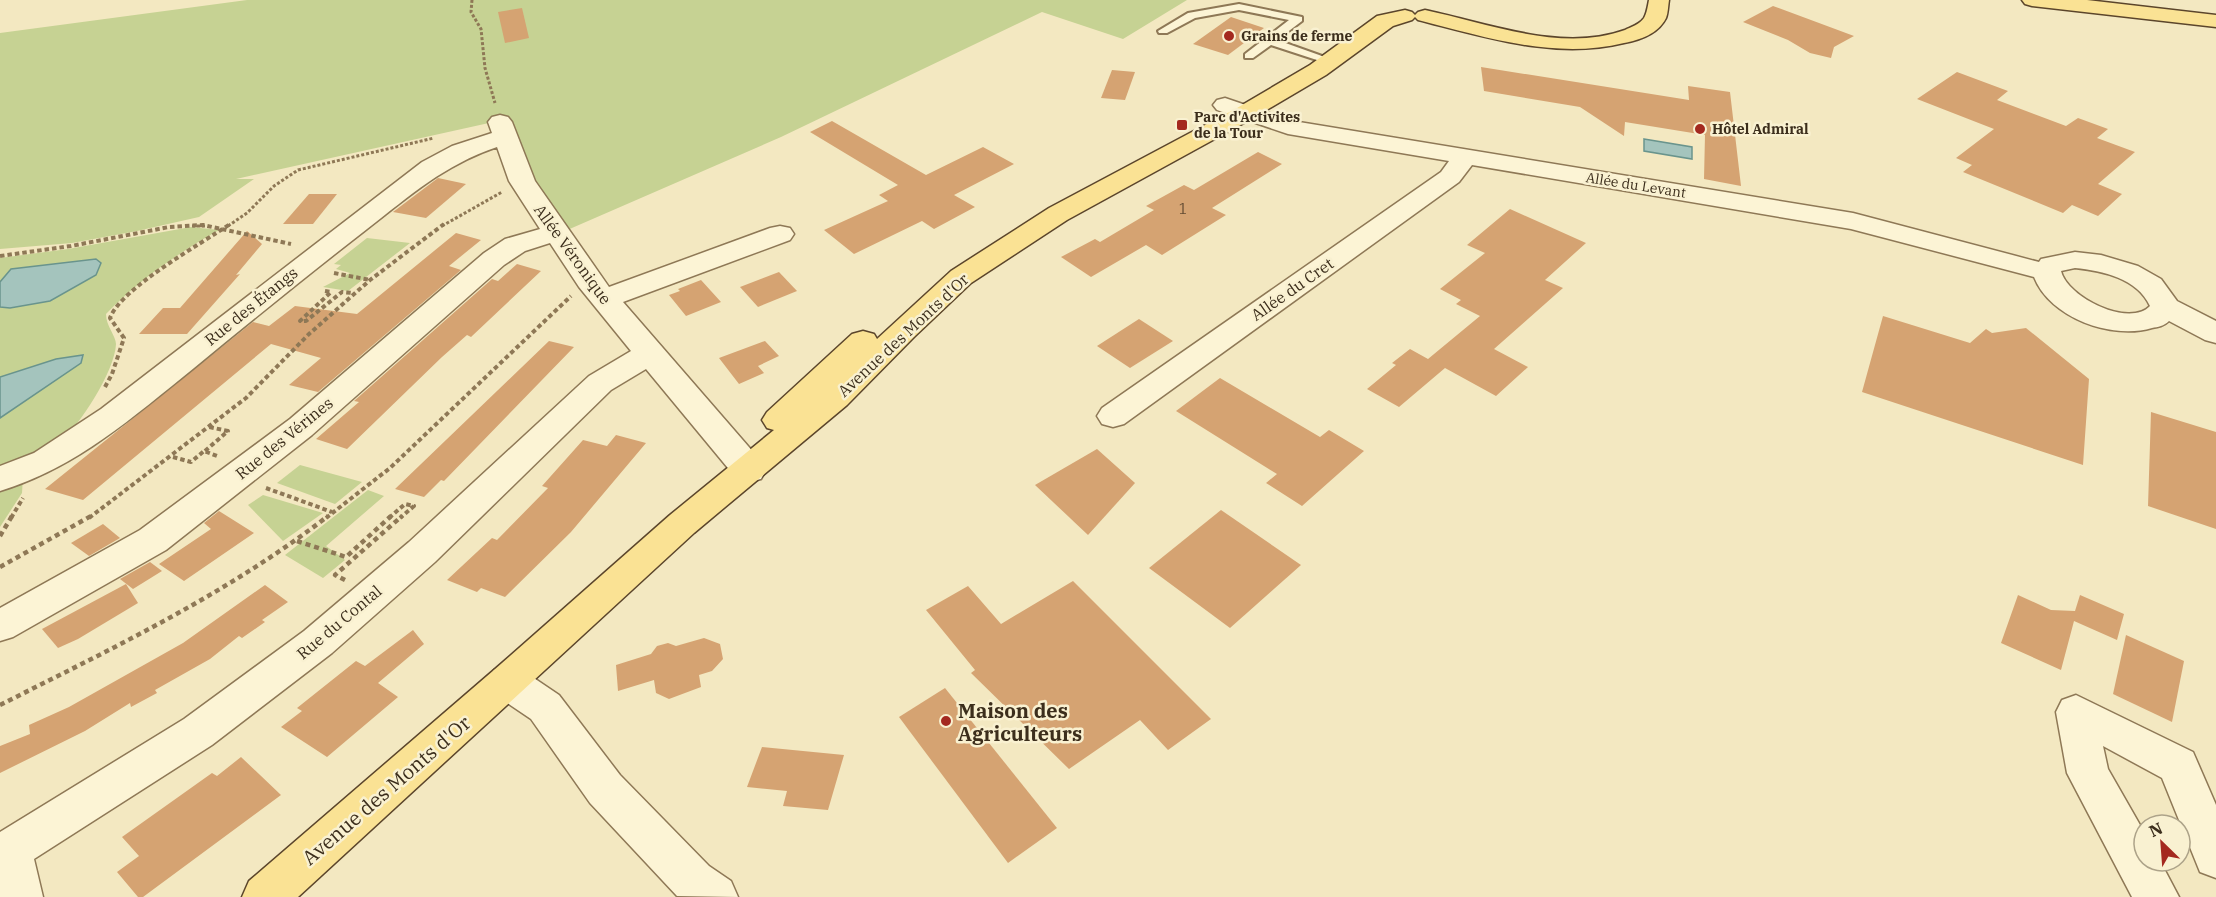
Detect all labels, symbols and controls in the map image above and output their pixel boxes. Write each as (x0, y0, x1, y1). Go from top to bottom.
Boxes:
place label: Grains de ferme (1241, 27, 1353, 45)
marker: Grains de ferme (1222, 29, 1236, 43)
place label: Parc d'Activites de la Tour (1194, 108, 1300, 142)
marker: Parc d'Activites de la Tour (1175, 118, 1189, 132)
place label: Hôtel Admiral (1712, 120, 1809, 138)
marker: Hôtel Admiral (1693, 122, 1707, 136)
street label: Allée du Levant (1585, 168, 1687, 202)
street label: Allée Véronique (530, 200, 616, 308)
house number: 1 (1179, 200, 1187, 218)
street label: Allée du Cret (1247, 253, 1337, 325)
street label: Rue des Étangs (200, 262, 302, 350)
street label: Avenue des Monts d'Or (833, 269, 973, 401)
street label: Rue des Vérines (231, 393, 337, 483)
street label: Rue du Contal (292, 581, 386, 663)
place label: Maison des Agriculteurs (958, 697, 1082, 747)
street label: Avenue des Monts d'Or (296, 709, 476, 871)
marker: Maison des Agriculteurs (939, 714, 953, 728)
north arrow (2132, 813, 2192, 873)
text: N (2146, 818, 2166, 841)

